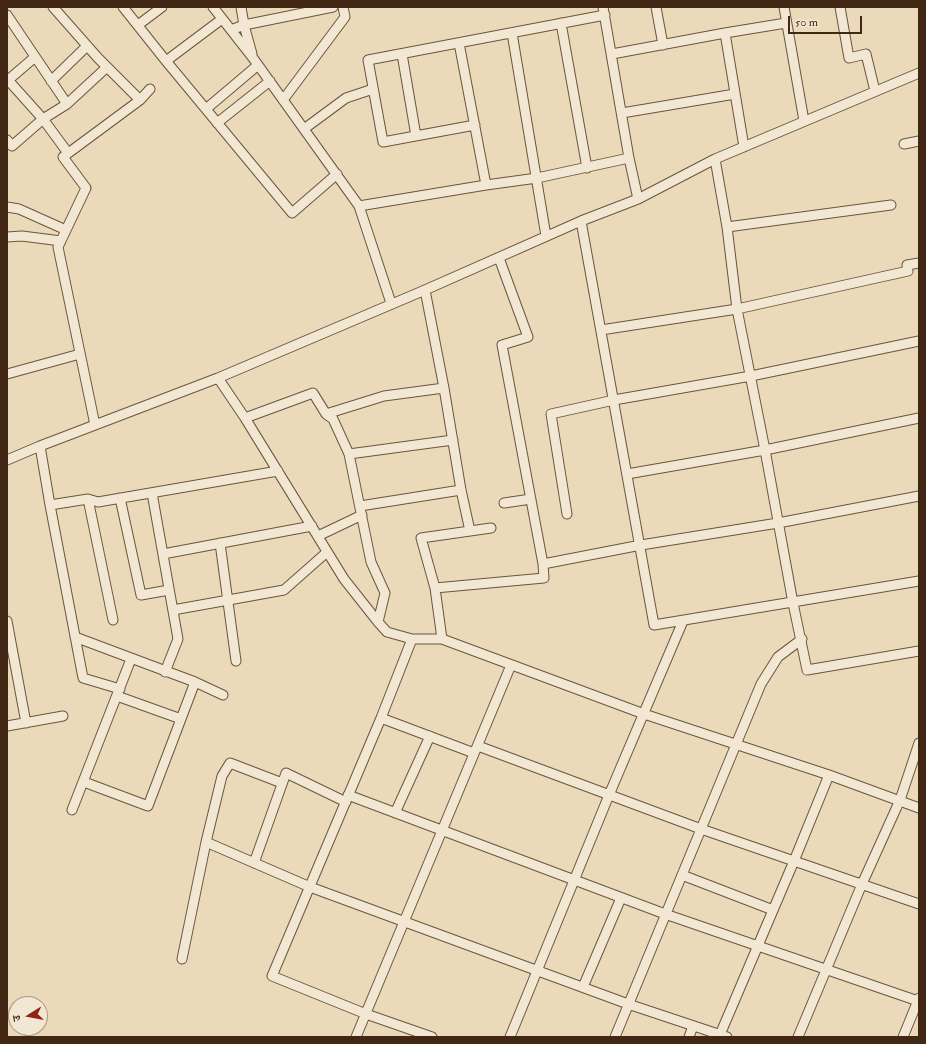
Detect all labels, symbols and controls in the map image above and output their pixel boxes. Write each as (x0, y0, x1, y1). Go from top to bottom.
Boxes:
scale bar (790, 8, 864, 34)
text: 50 m (795, 15, 818, 30)
north arrow (8, 996, 48, 1036)
text: उ (10, 1014, 24, 1022)

